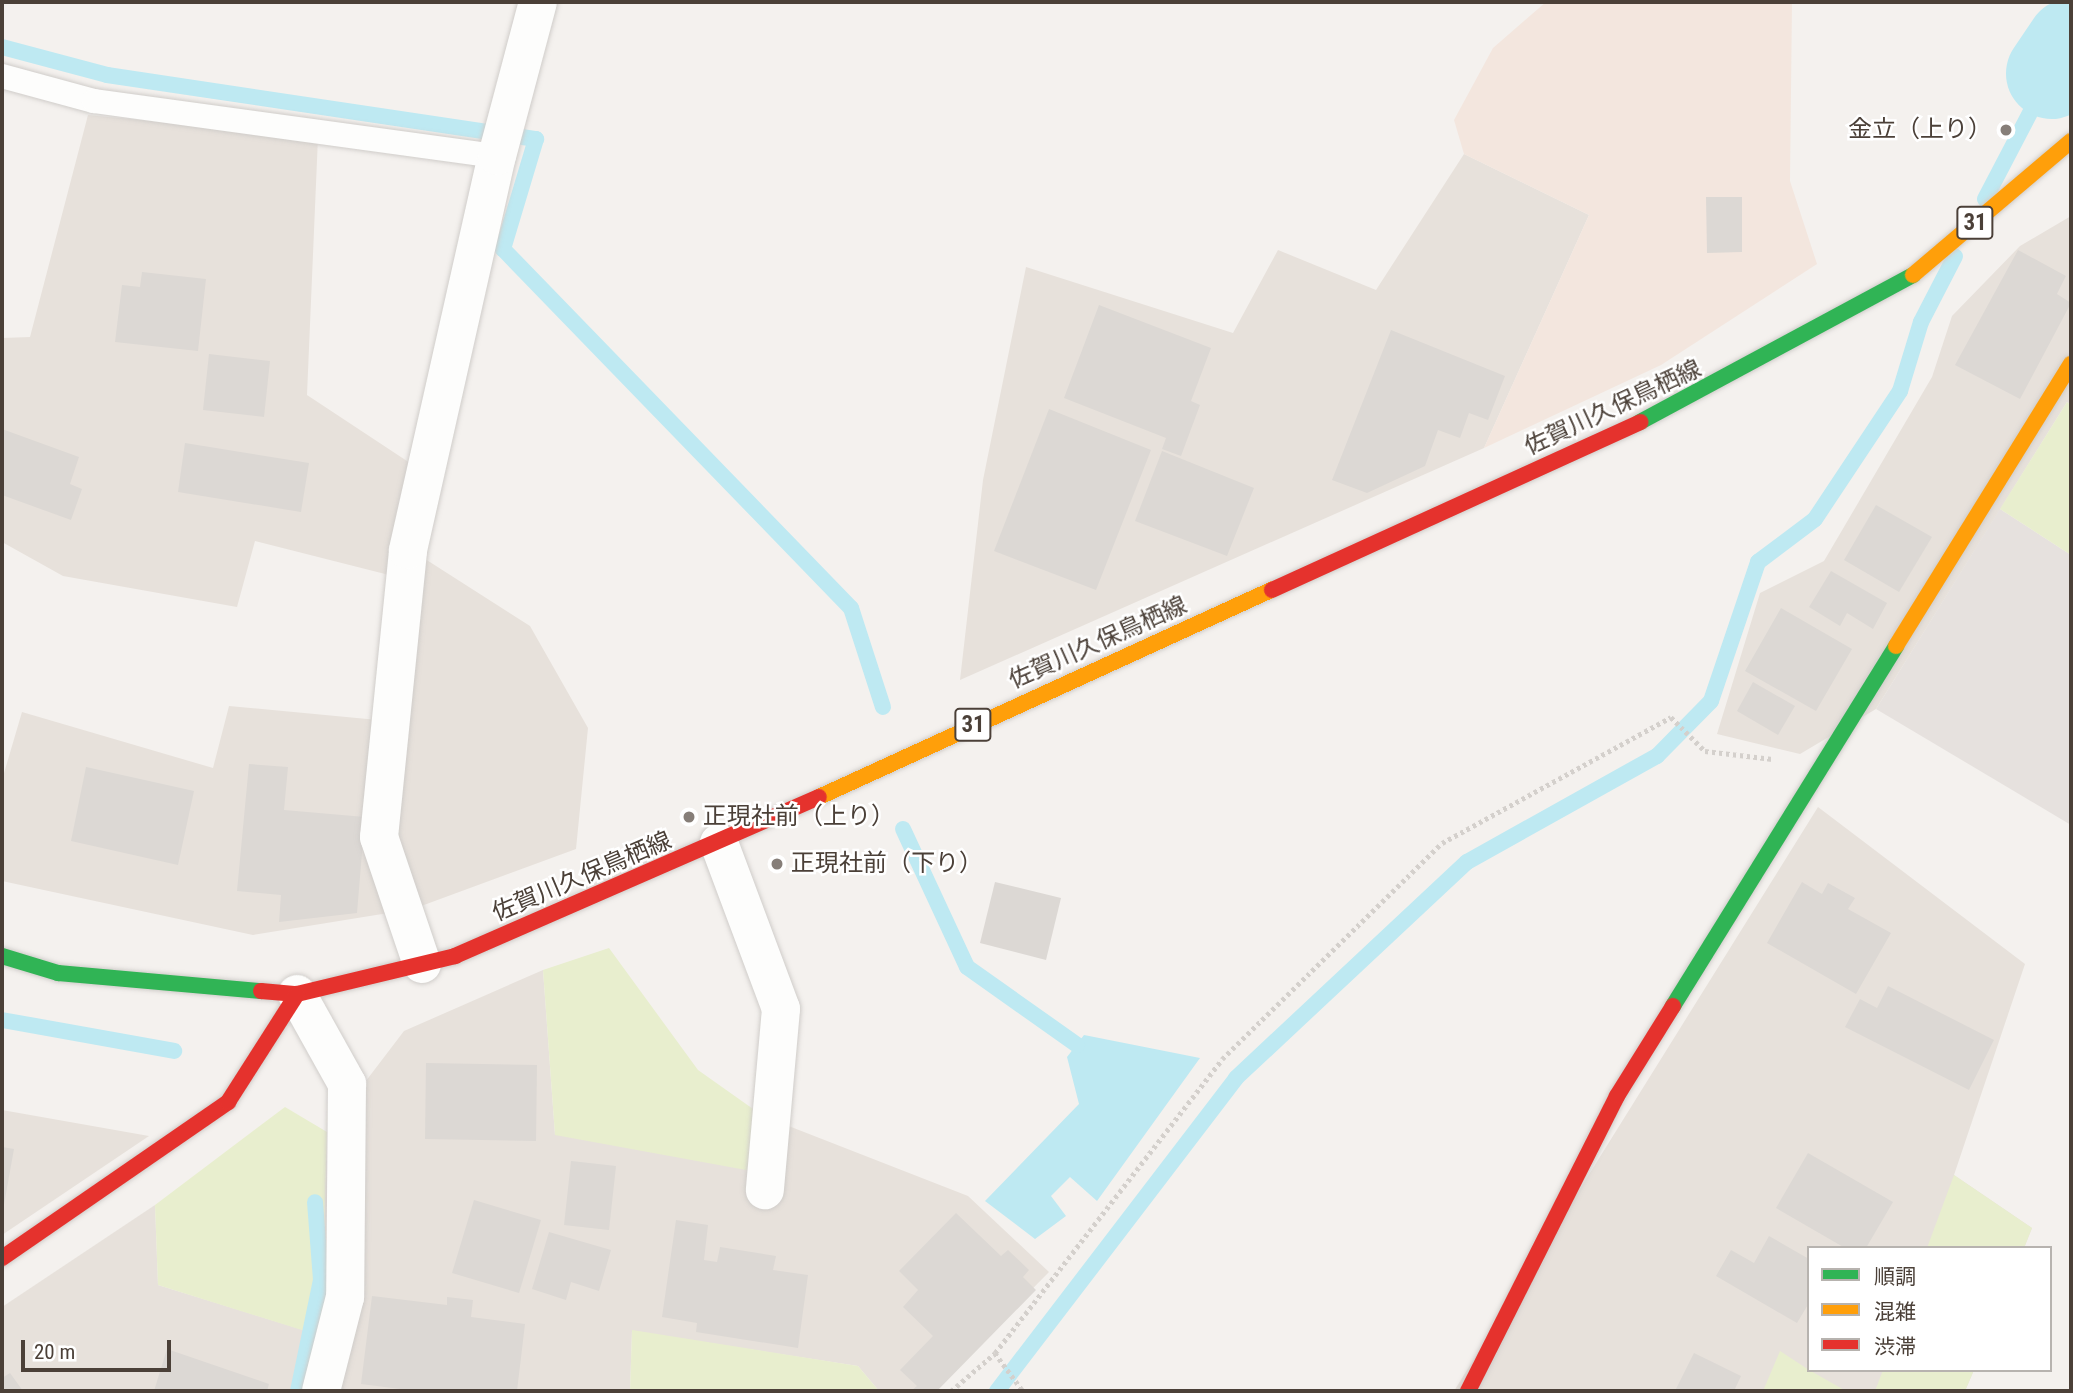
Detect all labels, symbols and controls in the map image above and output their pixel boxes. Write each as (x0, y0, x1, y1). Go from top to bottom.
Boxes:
place label: 金立（上り） (1848, 116, 1992, 144)
marker: 金立（上り） (1998, 122, 2014, 138)
road number: 31 (1956, 204, 1994, 243)
street label: 佐賀川久保鳥栖線 (1520, 354, 1706, 462)
street label: 佐賀川久保鳥栖線 (1004, 591, 1192, 695)
road number: 31 (954, 706, 992, 744)
place label: 正現社前（上り） (703, 803, 895, 831)
marker: 正現社前（上り） (681, 809, 697, 825)
street label: 佐賀川久保鳥栖線 (488, 826, 676, 928)
place label: 正現社前（下り） (791, 850, 983, 878)
marker: 正現社前（下り） (769, 856, 785, 872)
legend (1807, 1246, 2052, 1372)
text: 順調 (1874, 1265, 1916, 1289)
text: 混雑 (1874, 1300, 1916, 1324)
scale bar (24, 1326, 175, 1370)
text: 渋滞 (1874, 1335, 1916, 1359)
text: 20 m (34, 1340, 75, 1364)

